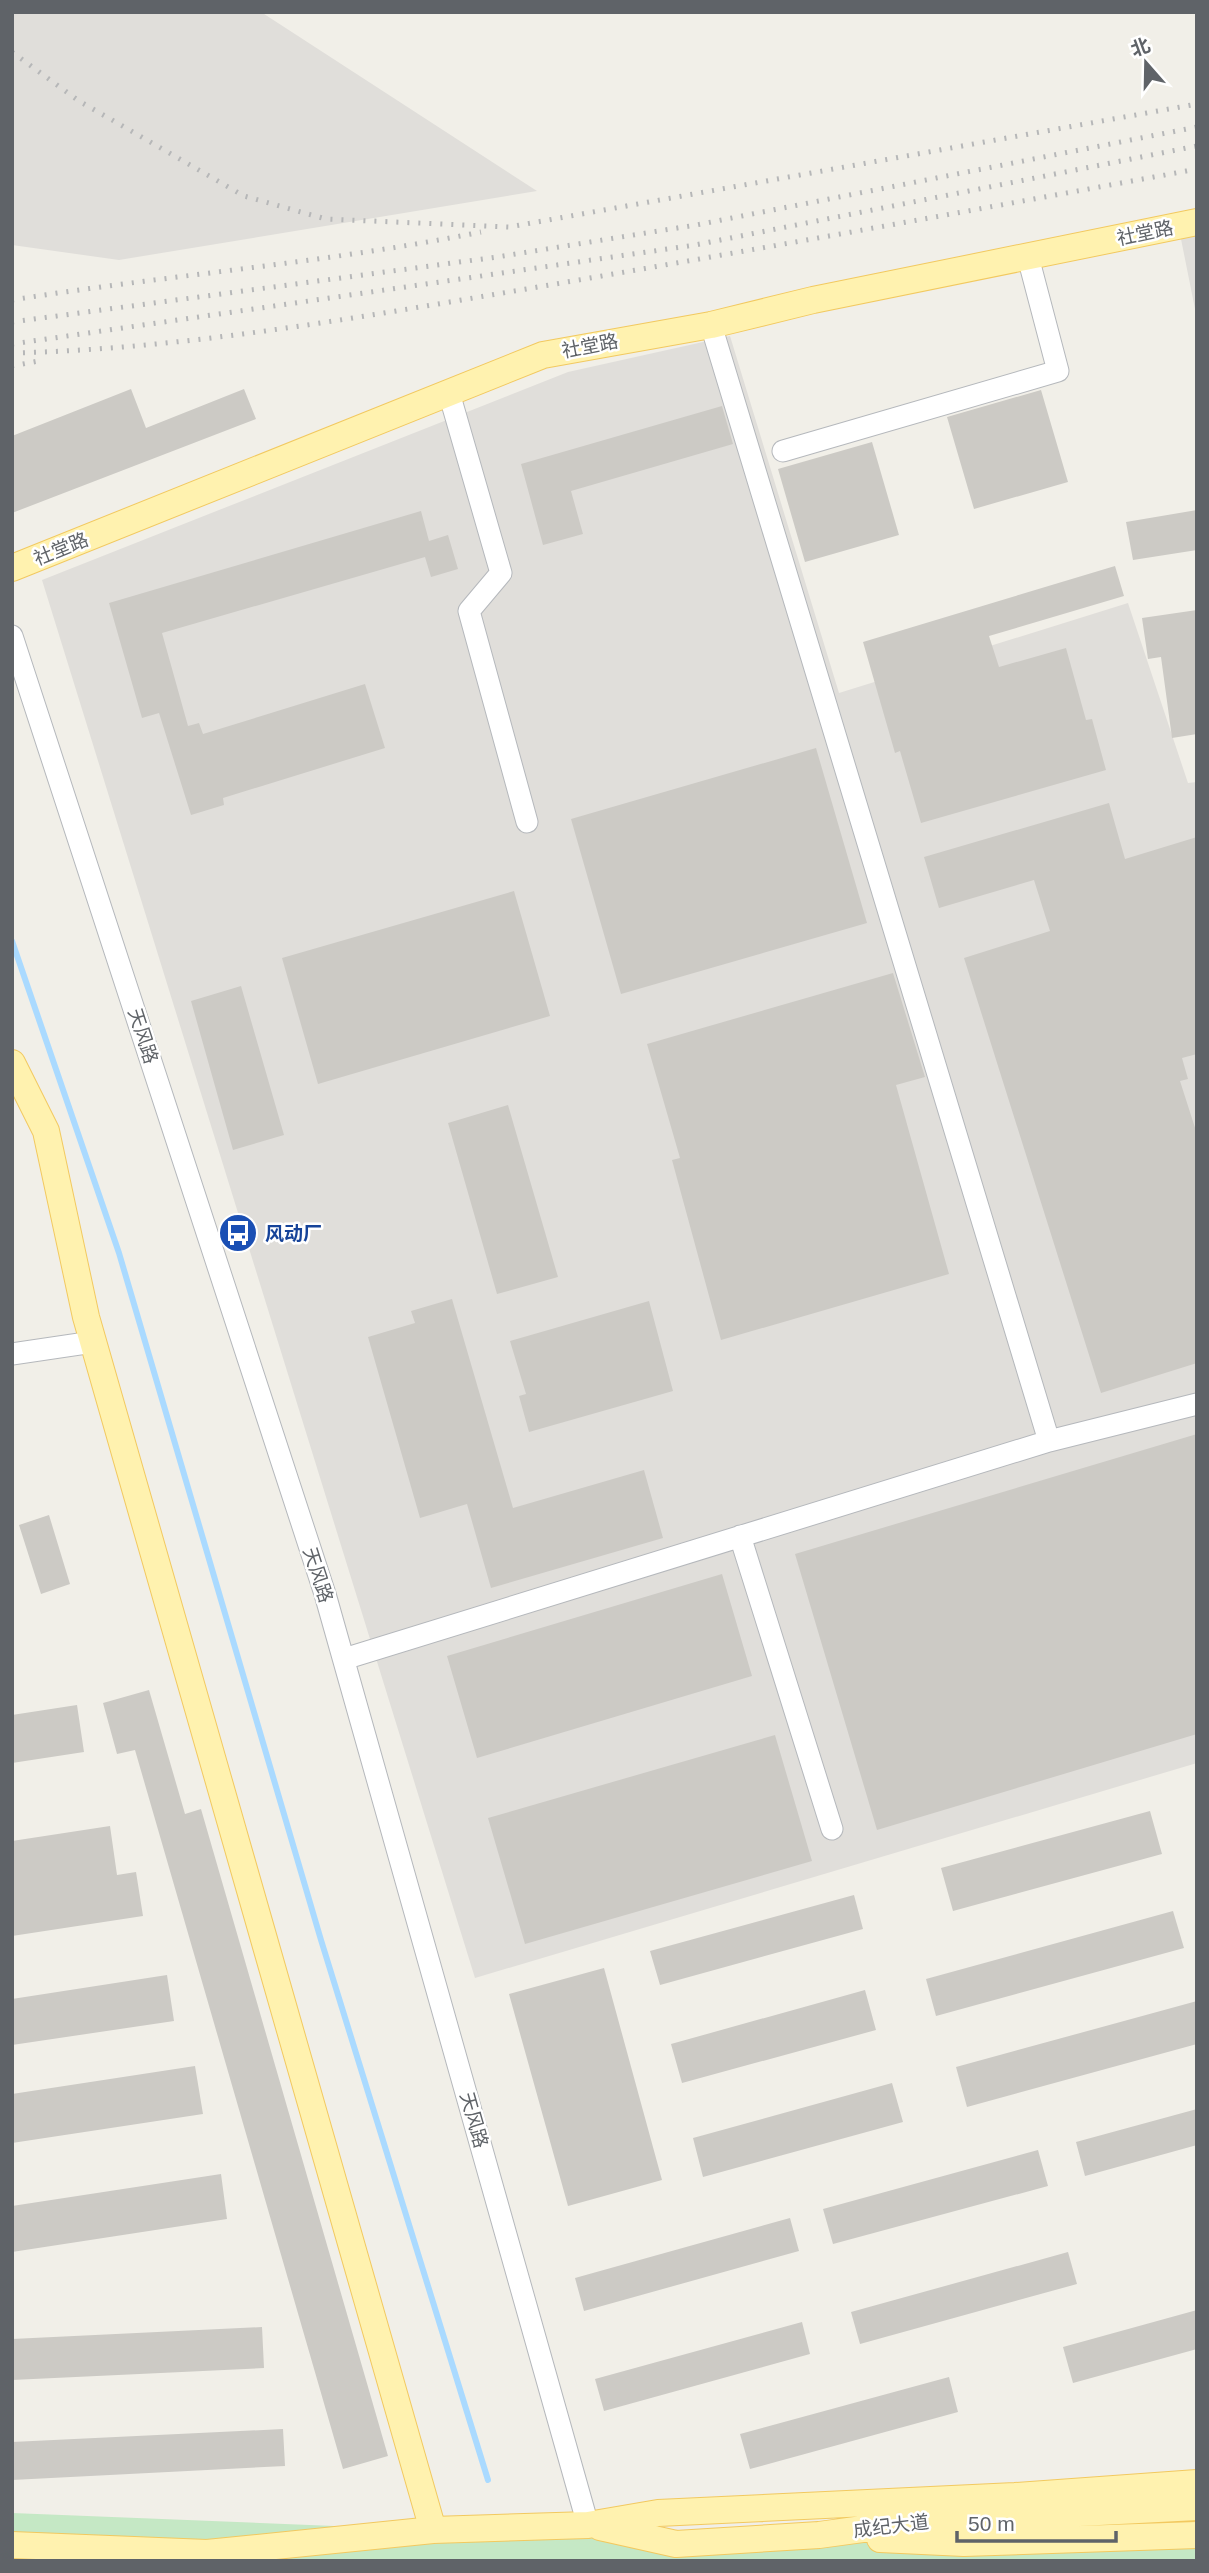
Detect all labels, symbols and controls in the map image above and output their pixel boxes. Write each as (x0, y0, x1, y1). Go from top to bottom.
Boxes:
north arrow (1111, 28, 1181, 98)
text: 北 (1128, 34, 1153, 61)
street label: 社堂路 (1115, 217, 1175, 249)
street label: 社堂路 (560, 330, 620, 362)
street label: 社堂路 (31, 529, 91, 569)
street label: 天风路 (124, 1006, 162, 1066)
bus stop icon: 风动厂 (217, 1212, 259, 1254)
place label: 风动厂 (265, 1223, 322, 1244)
street label: 天风路 (299, 1545, 337, 1605)
street label: 天风路 (456, 2090, 492, 2150)
scale bar (957, 2500, 1116, 2544)
street label: 成纪大道 (852, 2511, 930, 2541)
text: 50 m (968, 2512, 1015, 2535)

